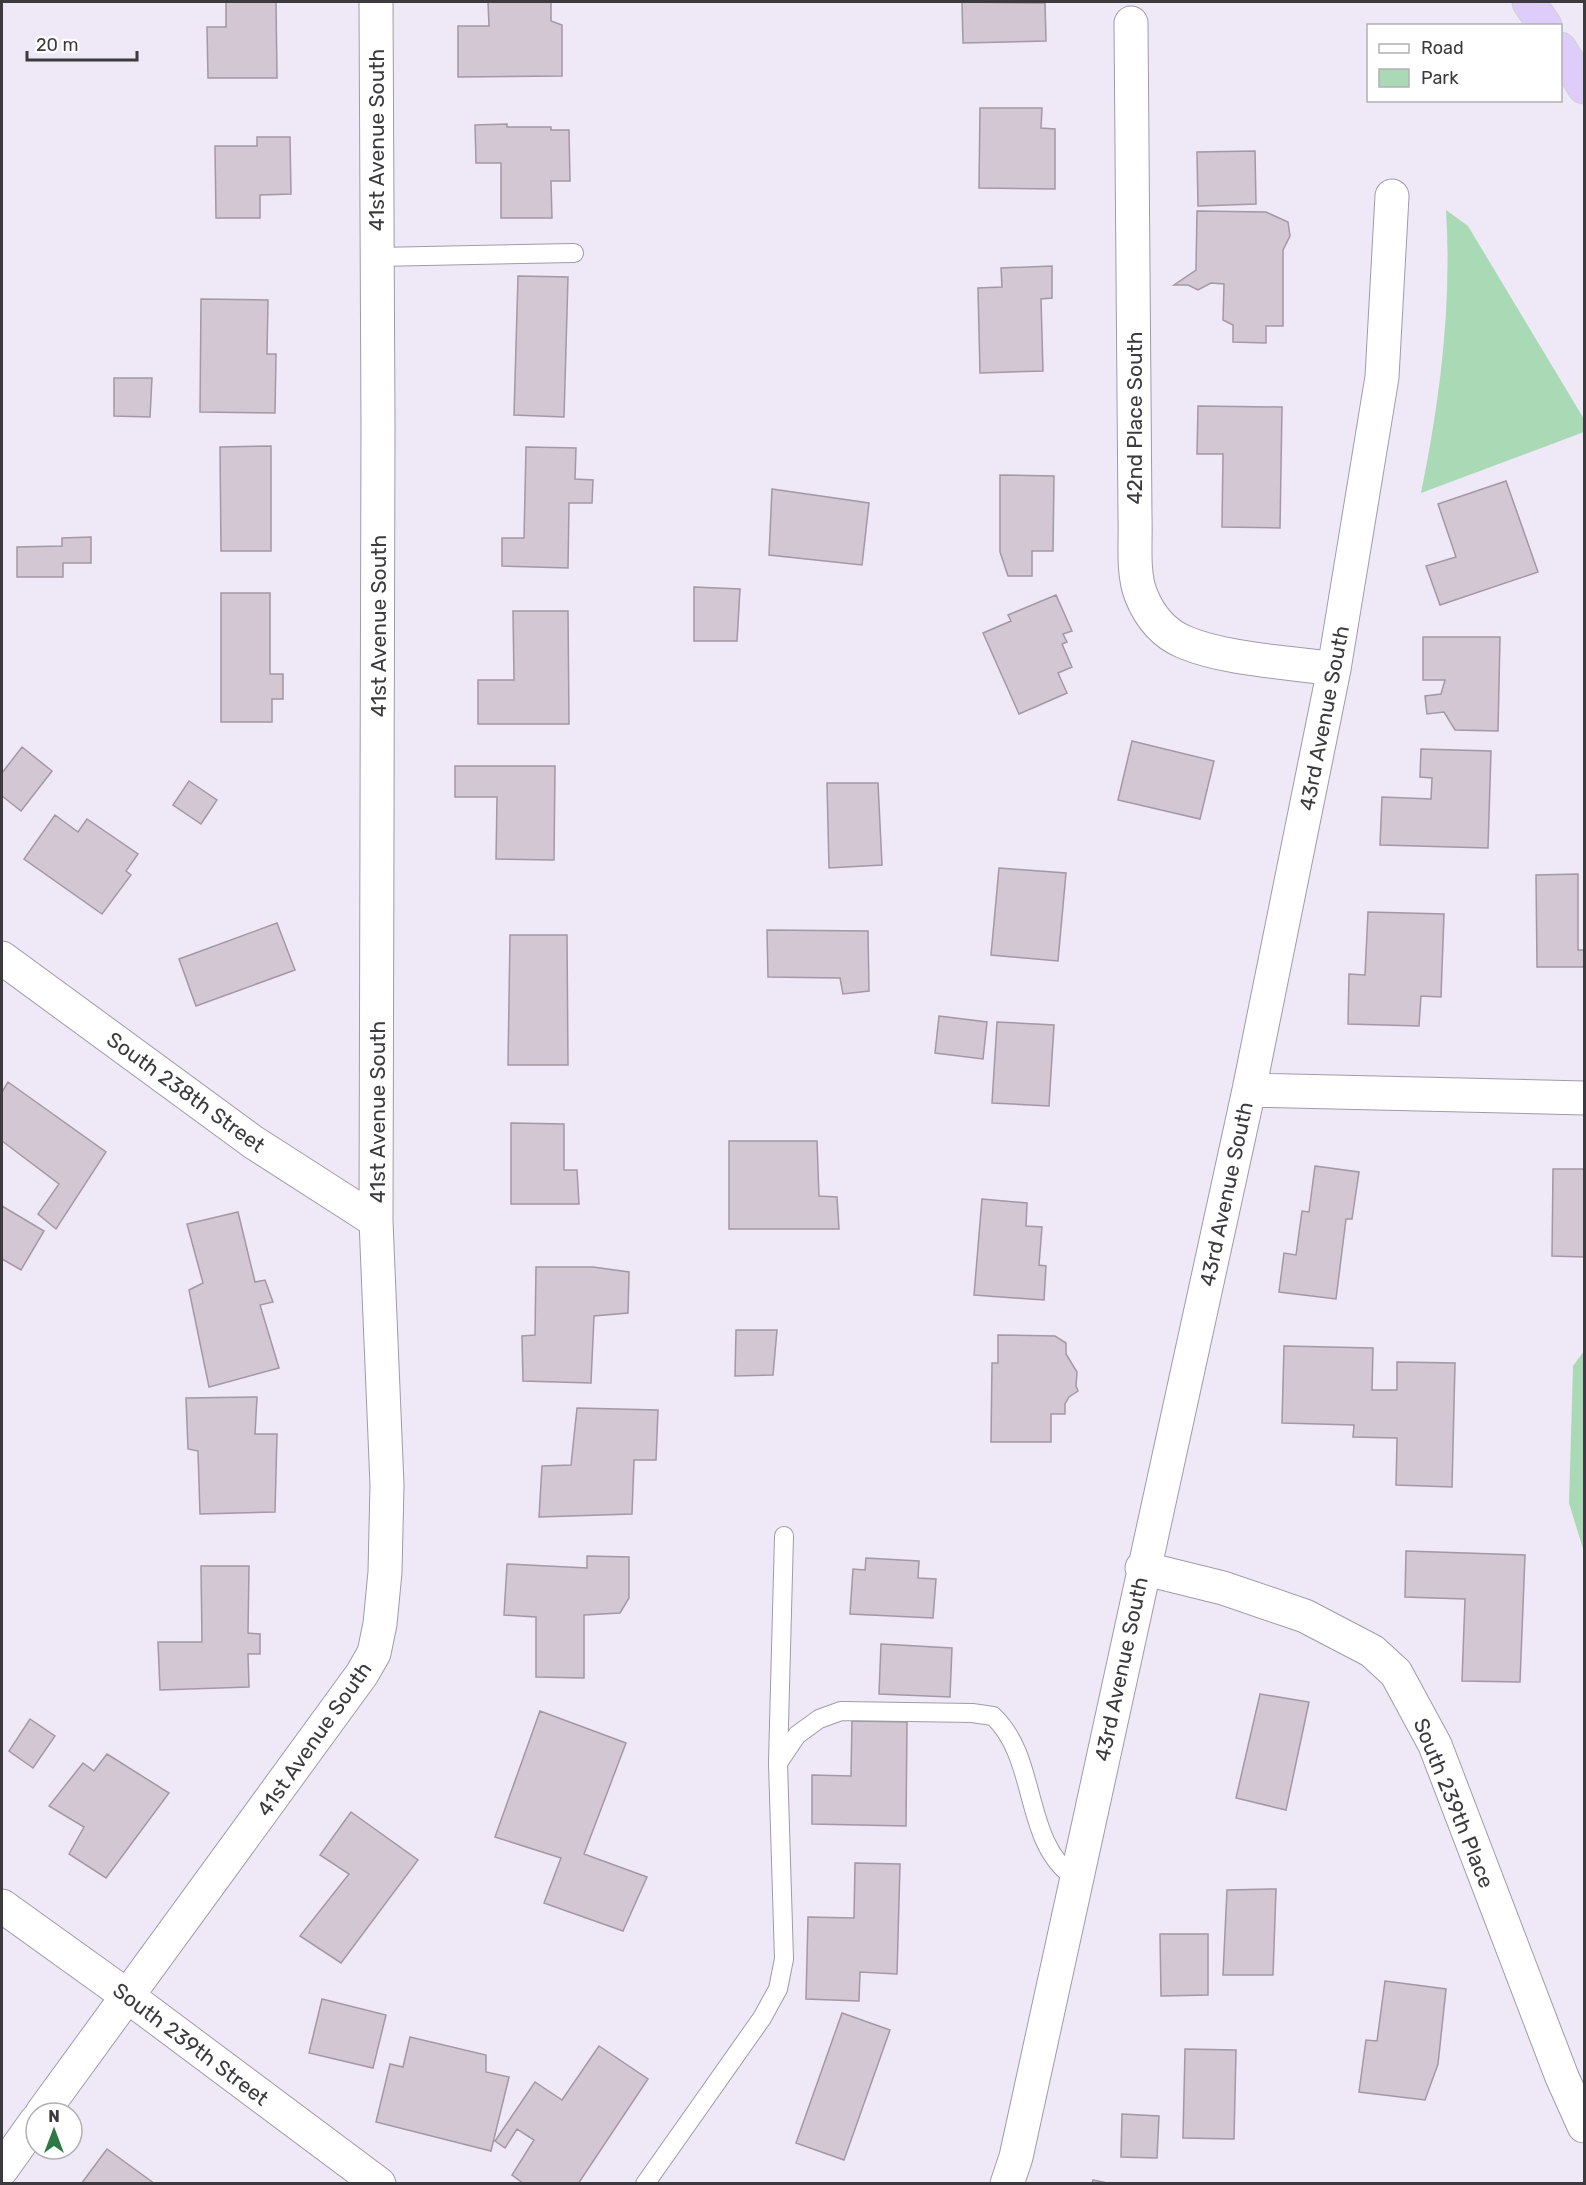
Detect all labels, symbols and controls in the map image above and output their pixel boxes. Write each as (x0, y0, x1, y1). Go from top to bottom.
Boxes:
scale bar (27, 24, 136, 62)
legend (1367, 24, 1562, 102)
text: 20 m (36, 34, 78, 56)
text: Road (1421, 37, 1464, 59)
street label: 41st Avenue South (364, 49, 389, 231)
text: Park (1421, 67, 1459, 89)
street label: 42nd Place South (1122, 331, 1147, 505)
street label: 41st Avenue South (366, 535, 391, 717)
street label: 43rd Avenue South (1294, 623, 1354, 813)
street label: 41st Avenue South (365, 1021, 390, 1203)
street label: South 238th Street (102, 1026, 270, 1158)
street label: 43rd Avenue South (1194, 1099, 1258, 1289)
street label: 43rd Avenue South (1089, 1574, 1153, 1764)
street label: 41st Avenue South (251, 1657, 377, 1821)
street label: South 239th Place (1409, 1714, 1499, 1892)
street label: South 239th Street (108, 1977, 274, 2111)
north arrow (24, 2101, 84, 2161)
text: N (48, 2107, 60, 2126)

